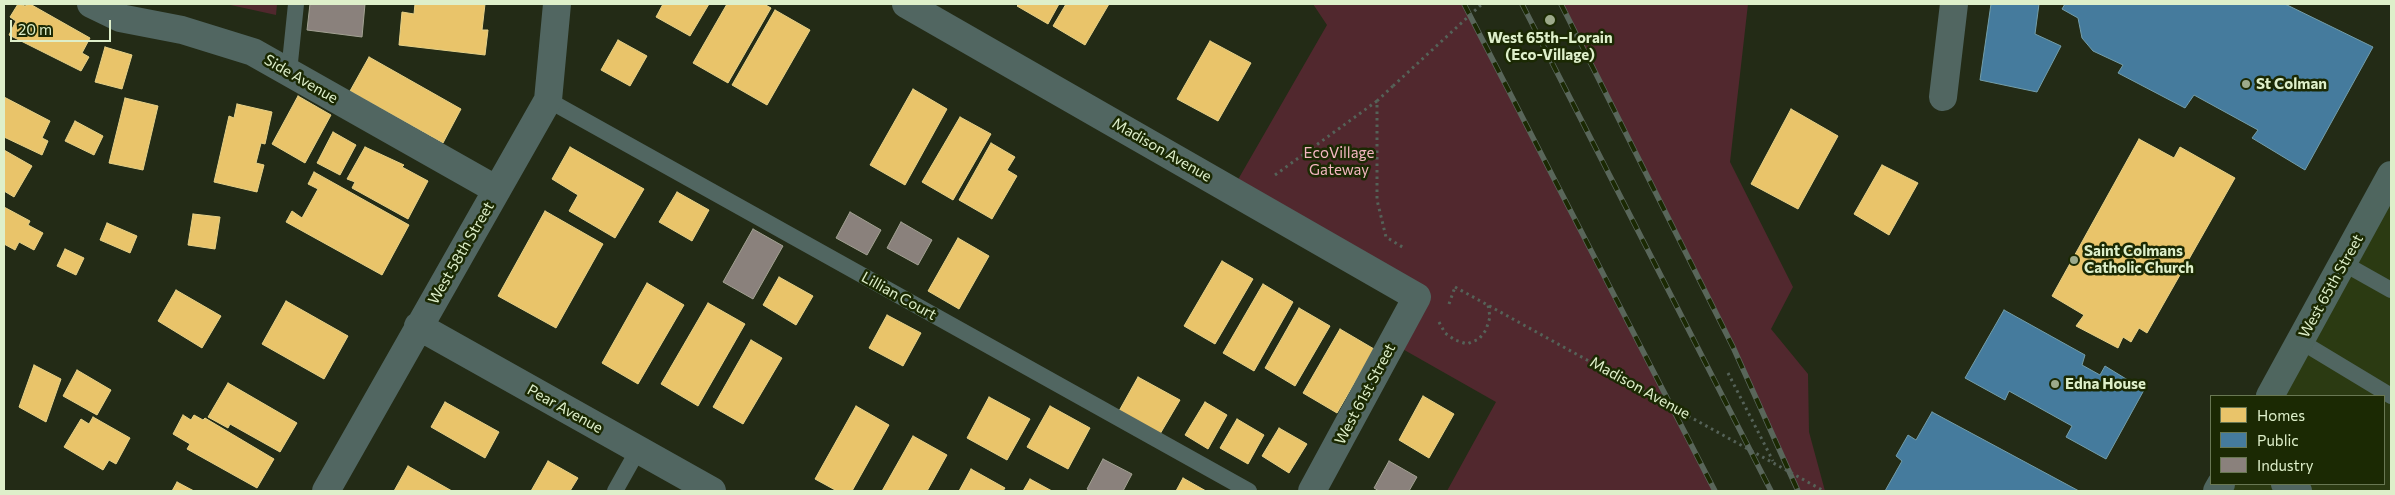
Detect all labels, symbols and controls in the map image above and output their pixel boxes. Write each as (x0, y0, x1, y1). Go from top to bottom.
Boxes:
scale bar (12, 10, 114, 42)
marker: West 65th–Lorain (Eco-Village) (1543, 13, 1557, 27)
text: 20 m (18, 20, 52, 38)
place label: West 65th–Lorain (Eco-Village) (1487, 29, 1613, 64)
street label: Side Avenue (261, 51, 341, 107)
place label: St Colman (2256, 75, 2327, 93)
marker: St Colman (2240, 78, 2252, 90)
street label: Madison Avenue (1109, 114, 1215, 186)
park label: EcoVillage Gateway (1304, 144, 1374, 179)
street label: West 58th Street (424, 198, 498, 308)
street label: West 65th Street (2295, 231, 2367, 341)
place label: Saint Colmans Catholic Church (2084, 242, 2194, 277)
marker: Saint Colmans Catholic Church (2068, 254, 2080, 266)
street label: Lillian Court (858, 268, 940, 324)
street label: West 61st Street (1331, 340, 1399, 448)
street label: Madison Avenue (1587, 353, 1693, 423)
place label: Edna House (2065, 375, 2146, 393)
marker: Edna House (2049, 378, 2061, 390)
street label: Pear Avenue (524, 381, 606, 437)
legend (2210, 395, 2385, 485)
text: Homes (2257, 406, 2305, 424)
text: Public (2257, 431, 2299, 449)
text: Industry (2257, 456, 2314, 474)

